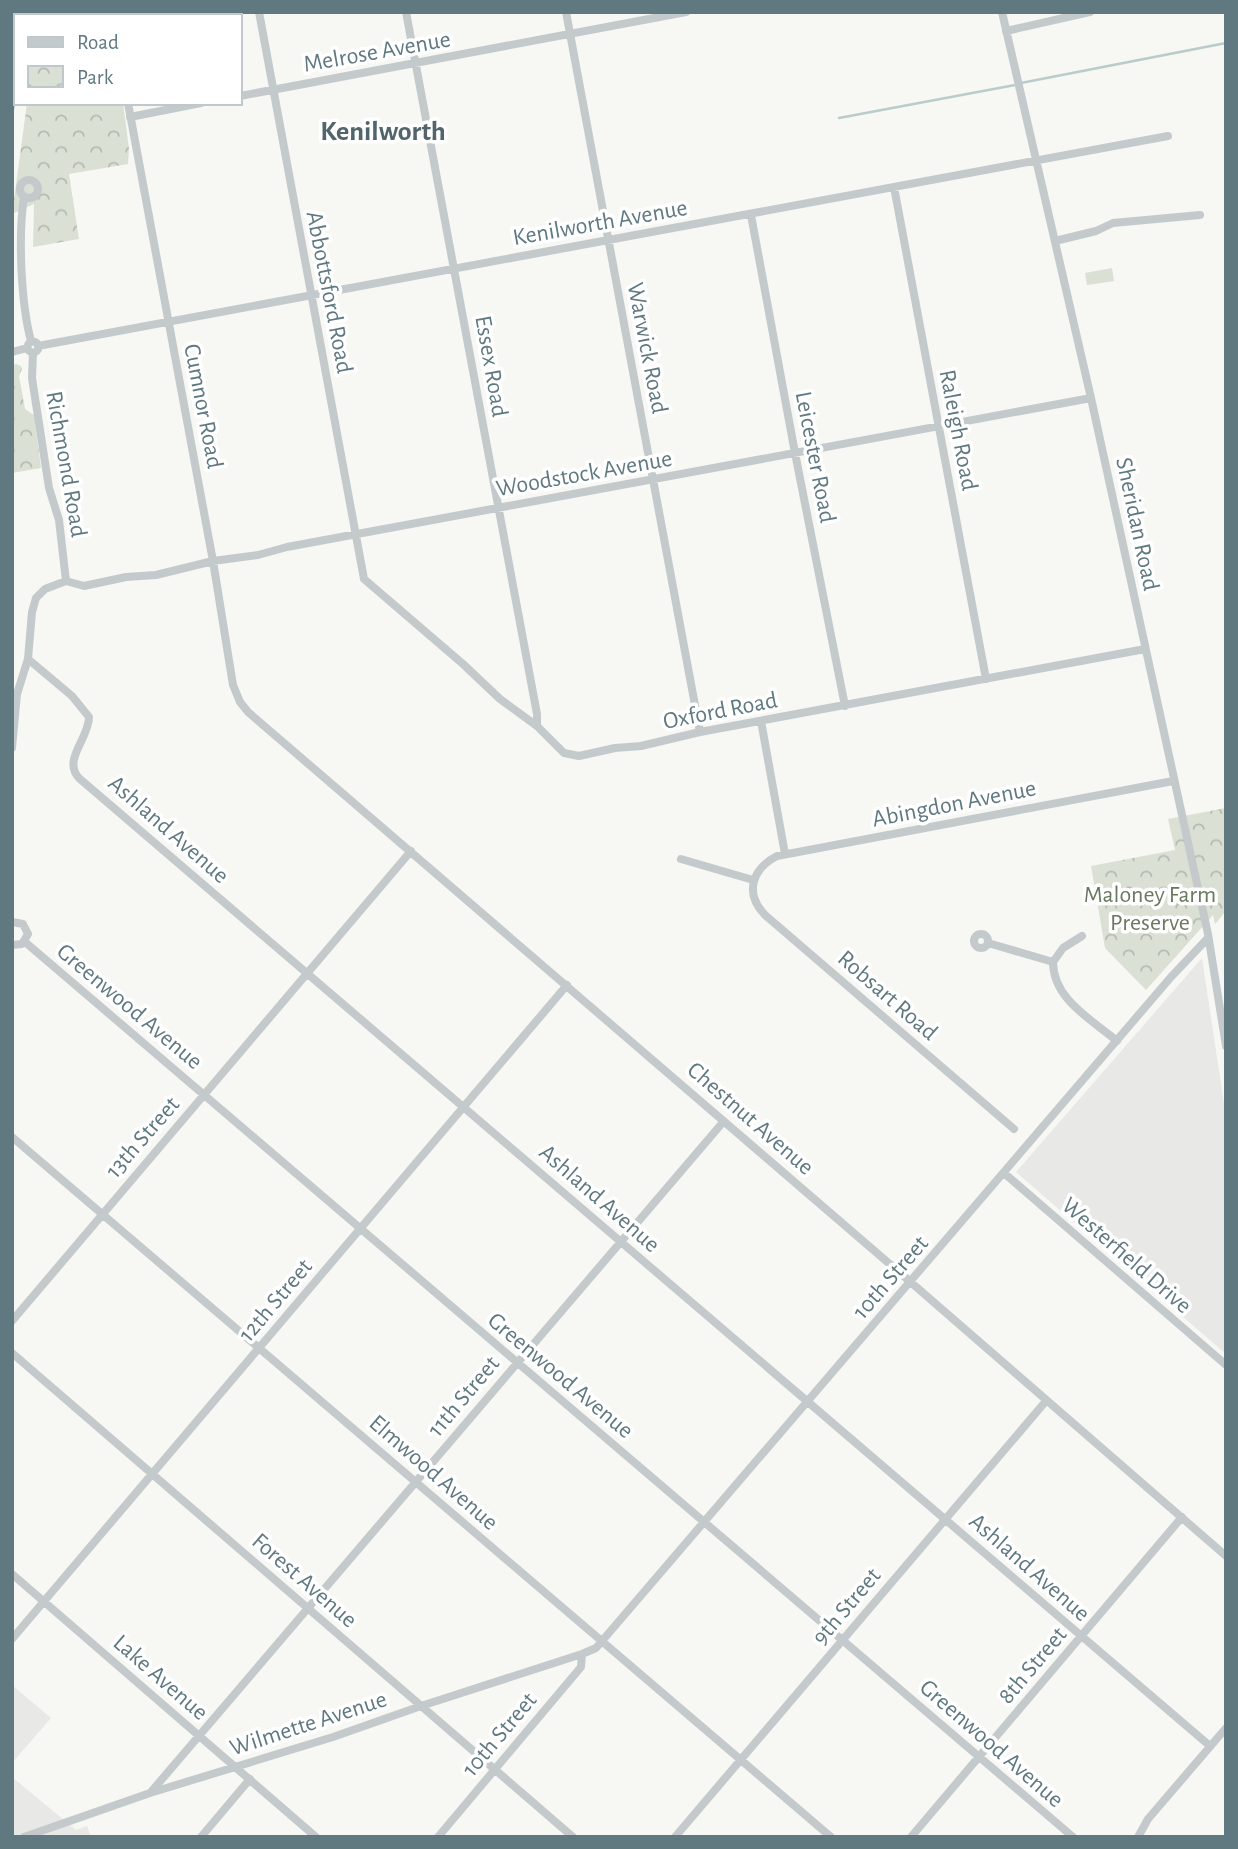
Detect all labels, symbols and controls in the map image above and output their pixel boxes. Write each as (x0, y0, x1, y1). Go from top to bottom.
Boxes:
legend (14, 14, 242, 105)
street label: Melrose Avenue (302, 27, 453, 77)
text: Road (77, 32, 119, 53)
text: Park (77, 67, 114, 88)
district label: Kenilworth (320, 118, 446, 146)
street label: Kenilworth Avenue (511, 196, 689, 250)
street label: Abbottsford Road (302, 209, 357, 375)
street label: Warwick Road (623, 281, 671, 416)
street label: Essex Road (470, 314, 512, 419)
street label: Cumnor Road (179, 342, 227, 471)
street label: Raleigh Road (935, 368, 981, 493)
street label: Richmond Road (41, 389, 91, 539)
street label: Leicester Road (790, 389, 840, 525)
street label: Woodstock Avenue (494, 447, 674, 501)
street label: Sheridan Road (1111, 455, 1163, 593)
street label: Oxford Road (661, 688, 779, 734)
street label: Ashland Avenue (104, 771, 233, 888)
street label: Abingdon Avenue (870, 776, 1038, 832)
park label: Maloney Farm Preserve (1084, 883, 1216, 935)
street label: Greenwood Avenue (52, 939, 207, 1074)
street label: Robsart Road (833, 946, 942, 1045)
street label: Chestnut Avenue (683, 1058, 818, 1180)
street label: 13th Street (101, 1092, 184, 1183)
street label: Ashland Avenue (535, 1140, 664, 1257)
street label: Westerfield Drive (1057, 1193, 1196, 1318)
street label: 10th Street (848, 1231, 933, 1324)
street label: 12th Street (235, 1254, 317, 1347)
street label: Greenwood Avenue (483, 1308, 638, 1443)
street label: 11th Street (423, 1351, 504, 1442)
street label: Elmwood Avenue (364, 1411, 502, 1535)
street label: Ashland Avenue (965, 1509, 1094, 1626)
street label: Forest Avenue (247, 1529, 361, 1633)
street label: 9th Street (808, 1563, 886, 1650)
street label: 8th Street (994, 1622, 1072, 1709)
street label: Lake Avenue (108, 1630, 212, 1725)
street label: Greenwood Avenue (915, 1675, 1068, 1812)
street label: Wilmette Avenue (227, 1687, 390, 1761)
street label: 10th Street (458, 1688, 542, 1781)

